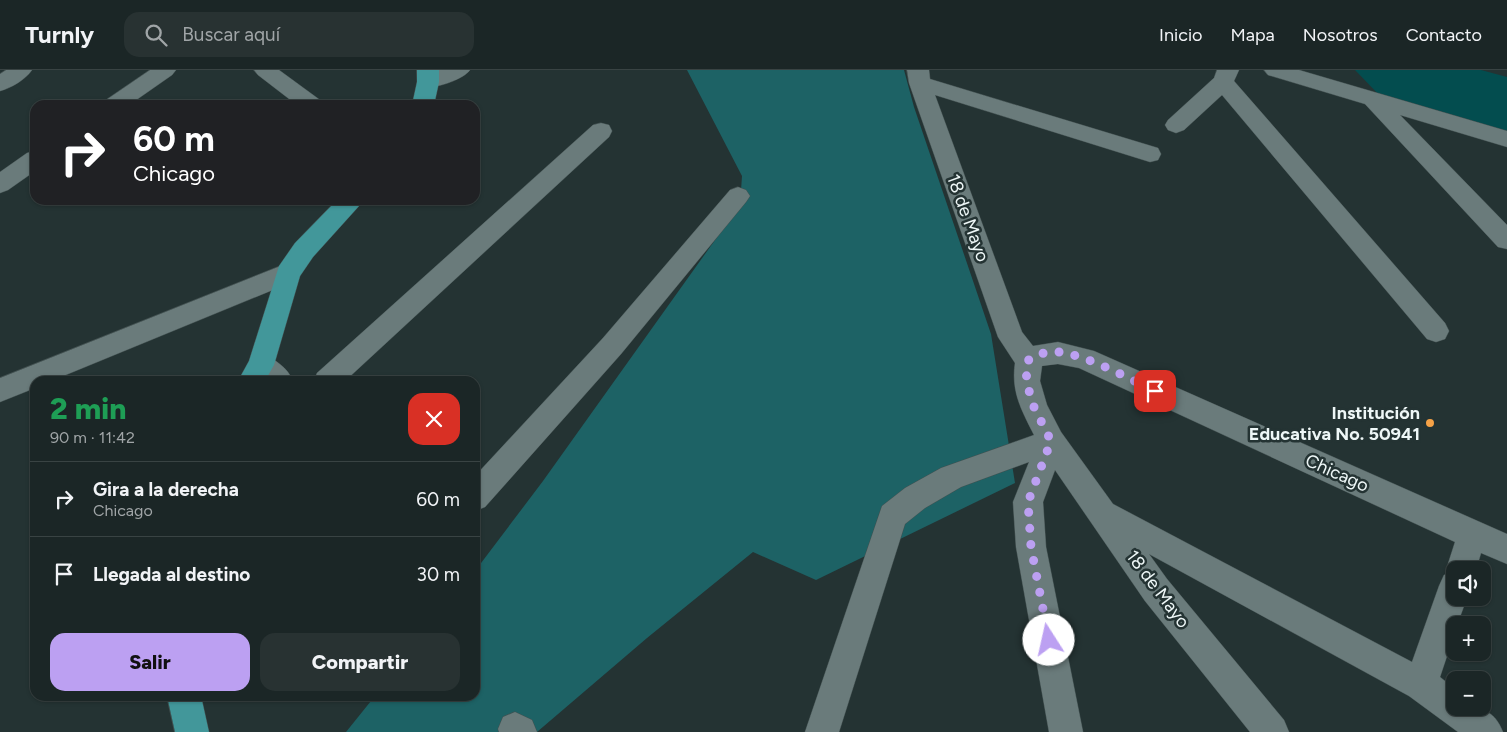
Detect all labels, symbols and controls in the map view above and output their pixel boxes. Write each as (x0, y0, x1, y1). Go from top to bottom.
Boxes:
search box (124, 12, 474, 57)
text: Turnly (25, 20, 94, 49)
icon: search (142, 21, 170, 49)
text: Buscar aquí (182, 23, 280, 46)
text: Inicio (1159, 24, 1203, 46)
text: Mapa (1231, 24, 1275, 46)
text: Nosotros (1303, 24, 1378, 46)
text: Contacto (1406, 24, 1482, 46)
text: 60 m (133, 118, 215, 160)
icon: right (50, 120, 115, 185)
text: Chicago (133, 160, 215, 187)
street label: 18 de Mayo (942, 171, 994, 265)
pin (1134, 370, 1176, 412)
icon: arrive (1141, 377, 1169, 405)
text: 2 min (50, 390, 127, 427)
button: close (408, 393, 460, 445)
place label: Institución Educativa No. 50941 (1249, 402, 1420, 445)
marker: Institución Educativa No. 50941 (1424, 417, 1436, 429)
text: 90 m · 11:42 (50, 428, 135, 447)
street label: Chicago (1302, 449, 1372, 497)
text: Gira a la derecha (93, 478, 239, 501)
icon: right (50, 485, 78, 513)
text: 60 m (416, 488, 460, 511)
text: Chicago (93, 501, 153, 520)
street label: 18 de Mayo (1122, 546, 1194, 632)
icon: arrive (50, 560, 78, 588)
map controls (1446, 561, 1491, 716)
button: sound (1446, 561, 1491, 606)
text: Llegada al destino (93, 563, 250, 586)
text: 30 m (417, 563, 460, 586)
position arrow (1022, 613, 1074, 665)
button: + (1446, 616, 1491, 661)
button: Salir (50, 633, 250, 691)
button: Compartir (260, 633, 460, 691)
button: − (1446, 671, 1491, 716)

